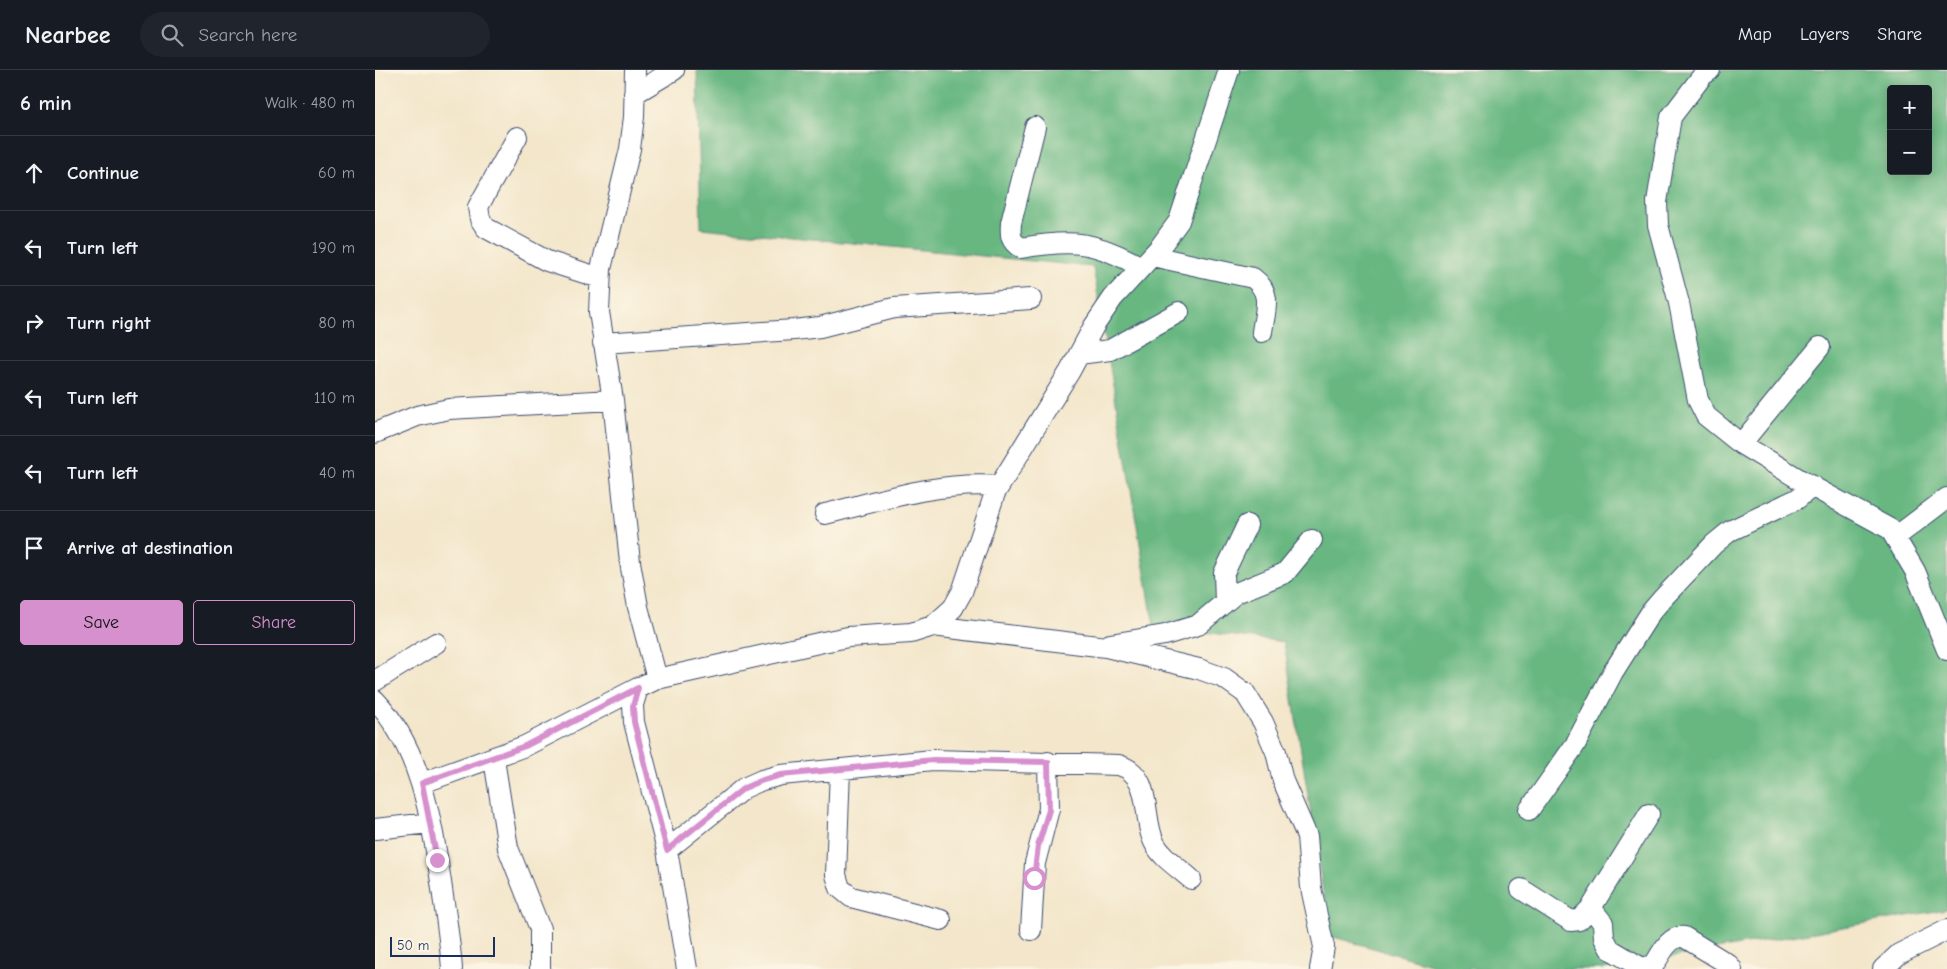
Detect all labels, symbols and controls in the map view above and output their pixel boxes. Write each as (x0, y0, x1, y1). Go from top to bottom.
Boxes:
search box (140, 12, 490, 57)
text: Nearbee (25, 21, 110, 49)
icon: search (158, 21, 186, 49)
text: Search here (198, 24, 297, 46)
text: Map (1738, 24, 1772, 45)
text: Layers (1800, 24, 1849, 45)
text: Share (1877, 24, 1922, 45)
map controls (1887, 85, 1932, 175)
button: + (1887, 85, 1932, 130)
text: 6 min (20, 91, 72, 115)
text: Walk · 480 m (265, 94, 355, 112)
button: − (1887, 130, 1932, 175)
icon: ahead (20, 159, 48, 187)
text: Continue (67, 162, 139, 184)
text: 60 m (318, 164, 355, 182)
icon: left (20, 234, 48, 262)
text: Turn left (67, 237, 138, 259)
text: 190 m (312, 239, 355, 257)
icon: right (20, 309, 48, 337)
text: Turn right (67, 312, 151, 334)
text: 80 m (318, 314, 355, 332)
icon: left (20, 384, 48, 412)
text: Turn left (67, 387, 138, 409)
text: 110 m (314, 389, 355, 407)
icon: left (20, 459, 48, 487)
text: Turn left (67, 462, 138, 484)
text: 40 m (319, 464, 355, 482)
icon: arrive (20, 534, 48, 562)
text: Arrive at destination (67, 537, 233, 559)
button: Save (20, 600, 183, 645)
button: Share (193, 600, 355, 645)
route end (426, 849, 449, 872)
route start (1023, 867, 1046, 890)
scale bar (390, 934, 495, 957)
text: 50 m (397, 937, 429, 954)

